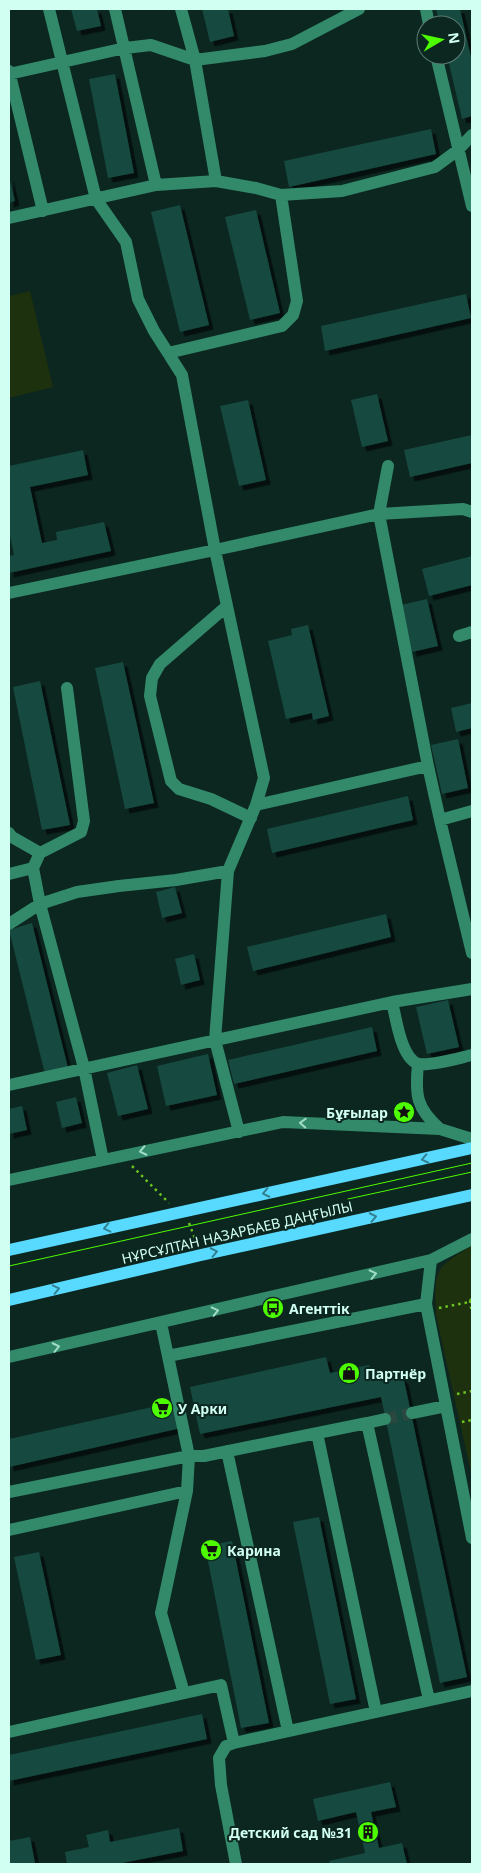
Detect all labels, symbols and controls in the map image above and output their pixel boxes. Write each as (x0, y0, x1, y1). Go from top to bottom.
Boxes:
north arrow (416, 15, 466, 65)
text: N (444, 31, 465, 45)
place icon: Бұғылар (392, 1100, 416, 1124)
place label: Бұғылар (326, 1103, 388, 1122)
one-way arrow (299, 1117, 307, 1128)
one-way arrow (139, 1146, 148, 1156)
one-way arrow (420, 1153, 429, 1164)
one-way arrow (261, 1188, 270, 1198)
street label: НҰРСҰЛТАН НАЗАРБАЕВ ДАҢҒЫЛЫ (120, 1196, 354, 1268)
one-way arrow (369, 1212, 378, 1223)
one-way arrow (103, 1223, 112, 1233)
one-way arrow (210, 1247, 219, 1258)
one-way arrow (369, 1269, 378, 1280)
one-way arrow (52, 1284, 61, 1295)
bus stop icon: Агенттік (261, 1296, 285, 1320)
place label: Агенттік (289, 1299, 350, 1318)
one-way arrow (210, 1306, 219, 1317)
one-way arrow (52, 1342, 61, 1352)
shop icon: Партнёр (337, 1361, 361, 1385)
place label: Партнёр (365, 1364, 426, 1383)
supermarket icon: У Арки (150, 1396, 174, 1420)
place label: У Арки (178, 1399, 227, 1418)
supermarket icon: Карина (199, 1538, 223, 1562)
place label: Карина (227, 1541, 281, 1560)
building icon: Детский сад №31 (356, 1820, 380, 1844)
place label: Детский сад №31 (229, 1823, 352, 1842)

